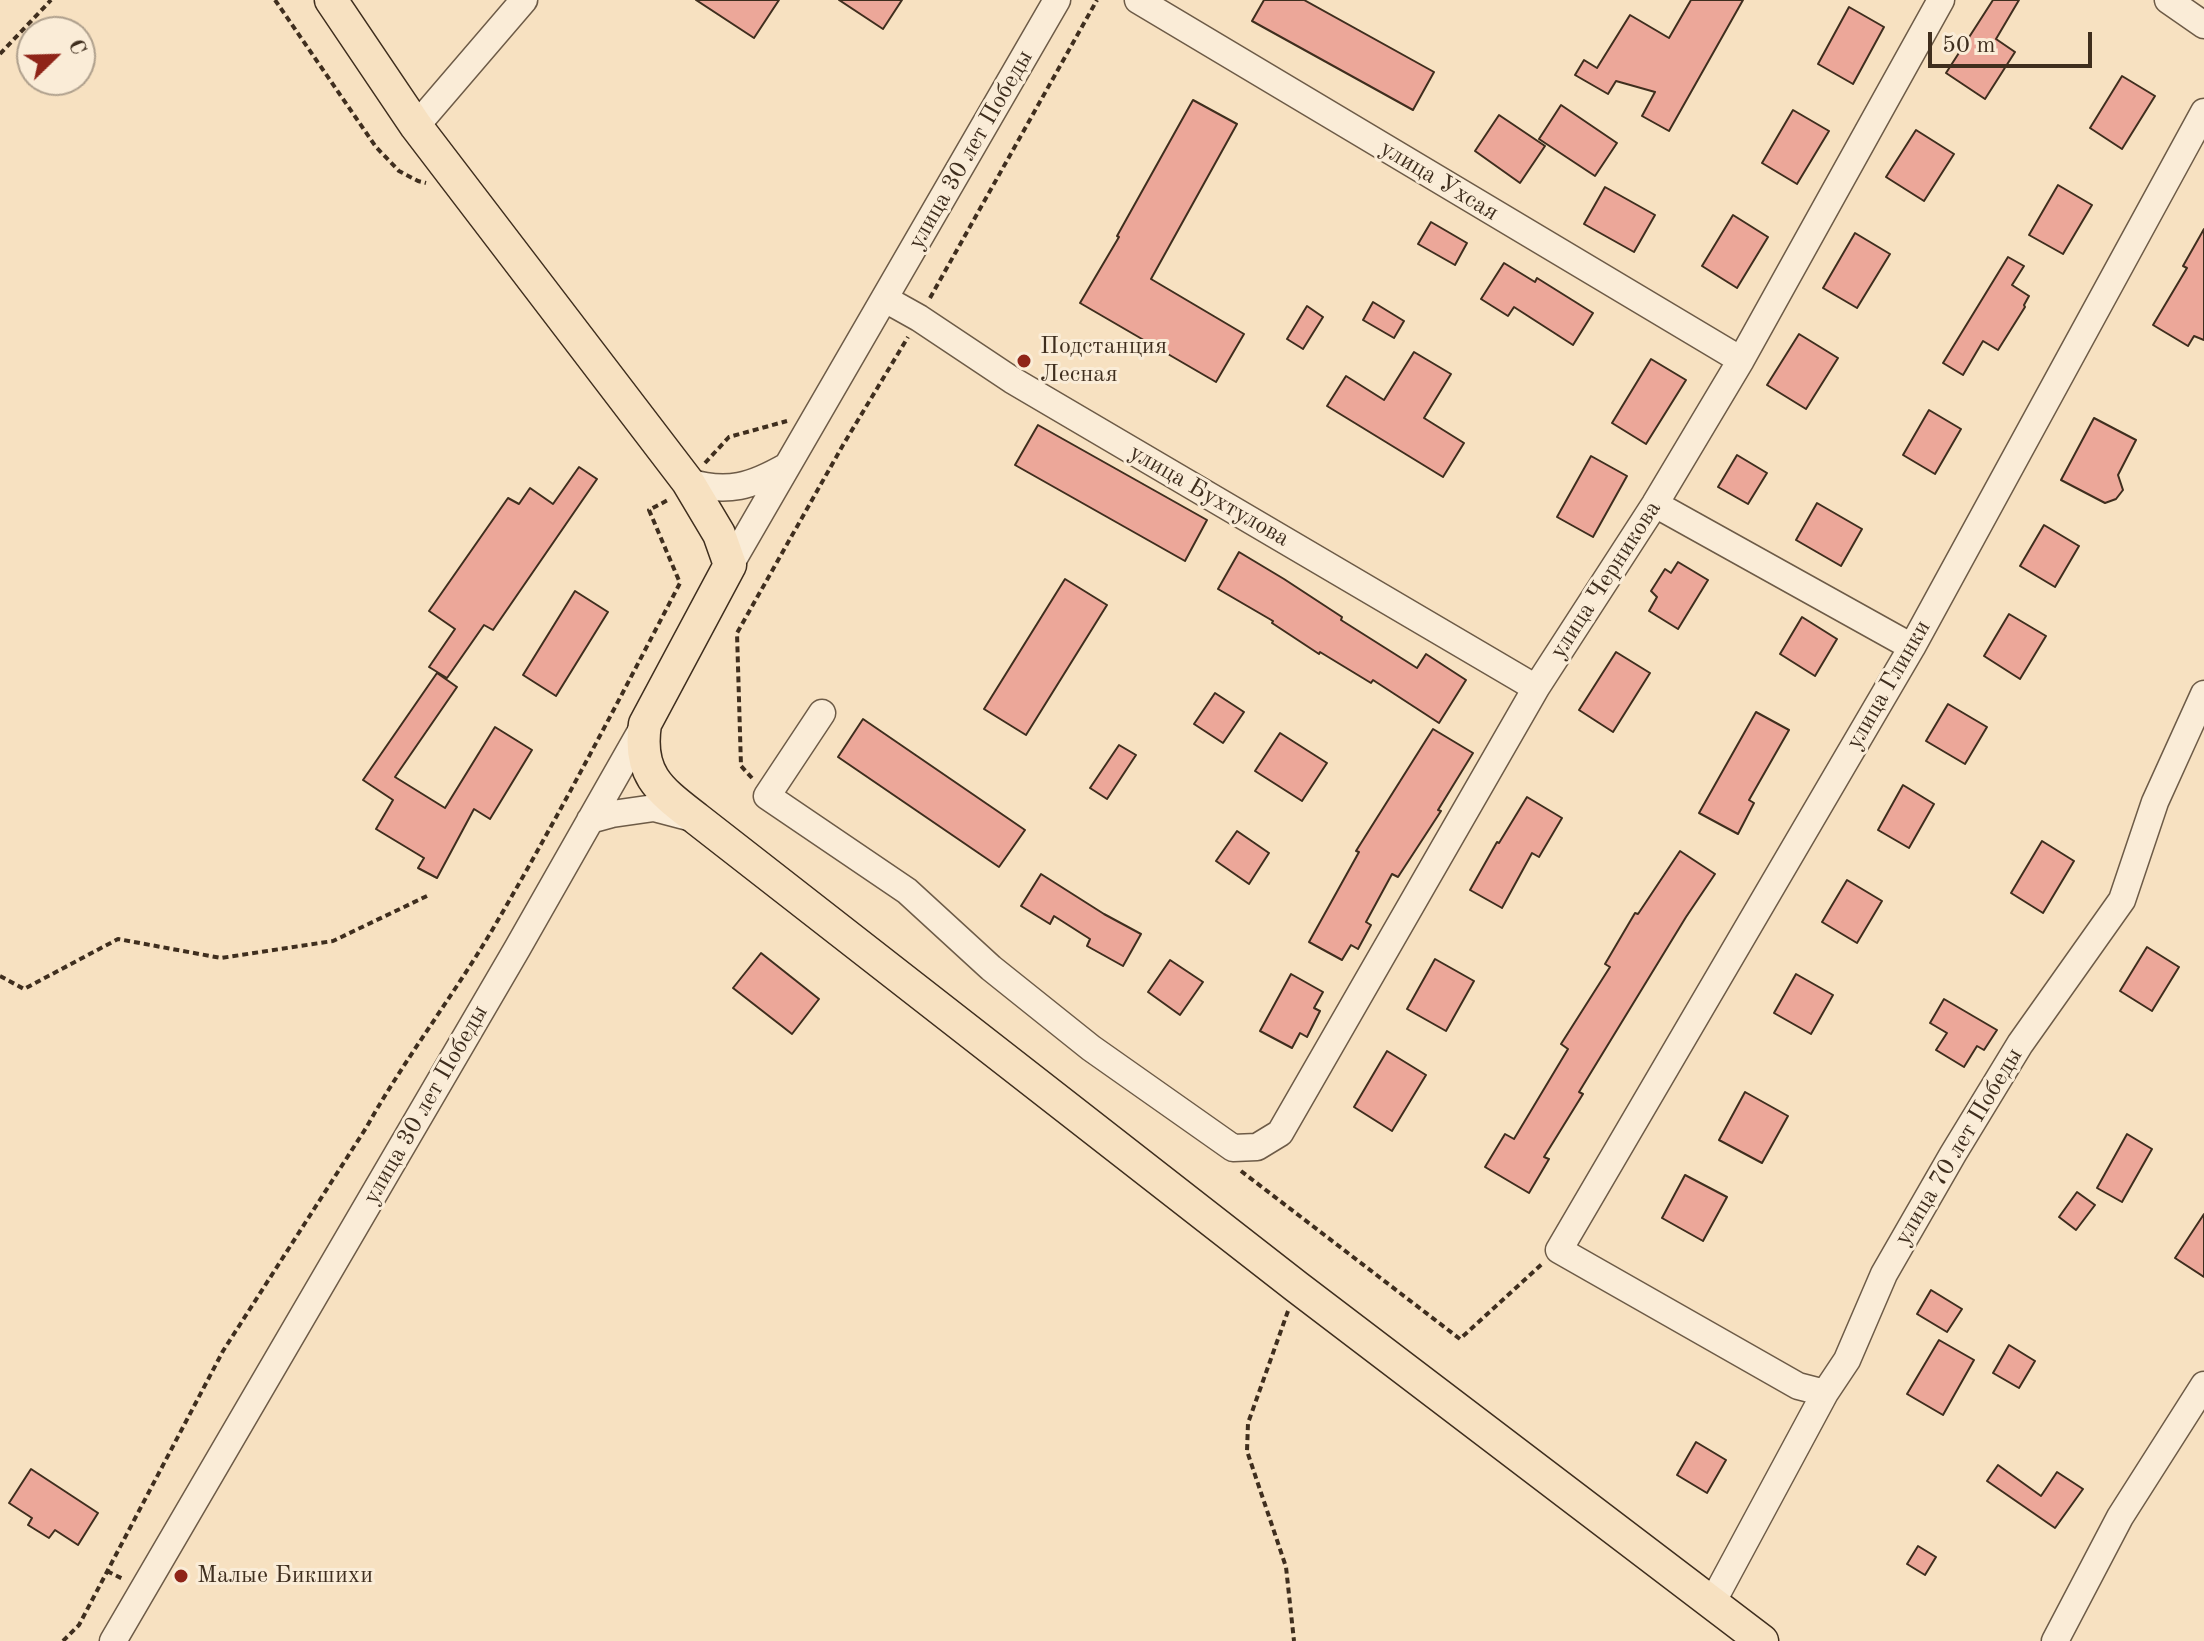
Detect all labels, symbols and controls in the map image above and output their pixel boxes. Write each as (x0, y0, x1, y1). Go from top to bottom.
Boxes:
north arrow (16, 16, 96, 96)
scale bar (1932, 16, 2096, 66)
text: 50 m (1942, 34, 1996, 58)
text: С (63, 36, 89, 58)
street label: улица 30 лет Победы (902, 45, 1040, 255)
street label: улица Ухсая (1374, 134, 1504, 228)
place label: Подстанция Лесная (1040, 333, 1167, 389)
marker: Подстанция Лесная (1015, 352, 1033, 370)
street label: улица Бухтулова (1124, 438, 1294, 554)
street label: улица Черникова (1544, 496, 1668, 664)
street label: улица Глинки (1840, 615, 1938, 755)
street label: улица 30 лет Победы (357, 1000, 495, 1210)
street label: улица 70 лет Победы (1889, 1043, 2029, 1251)
place label: Малые Бикшихи (197, 1562, 373, 1590)
marker: Малые Бикшихи (172, 1567, 190, 1585)

